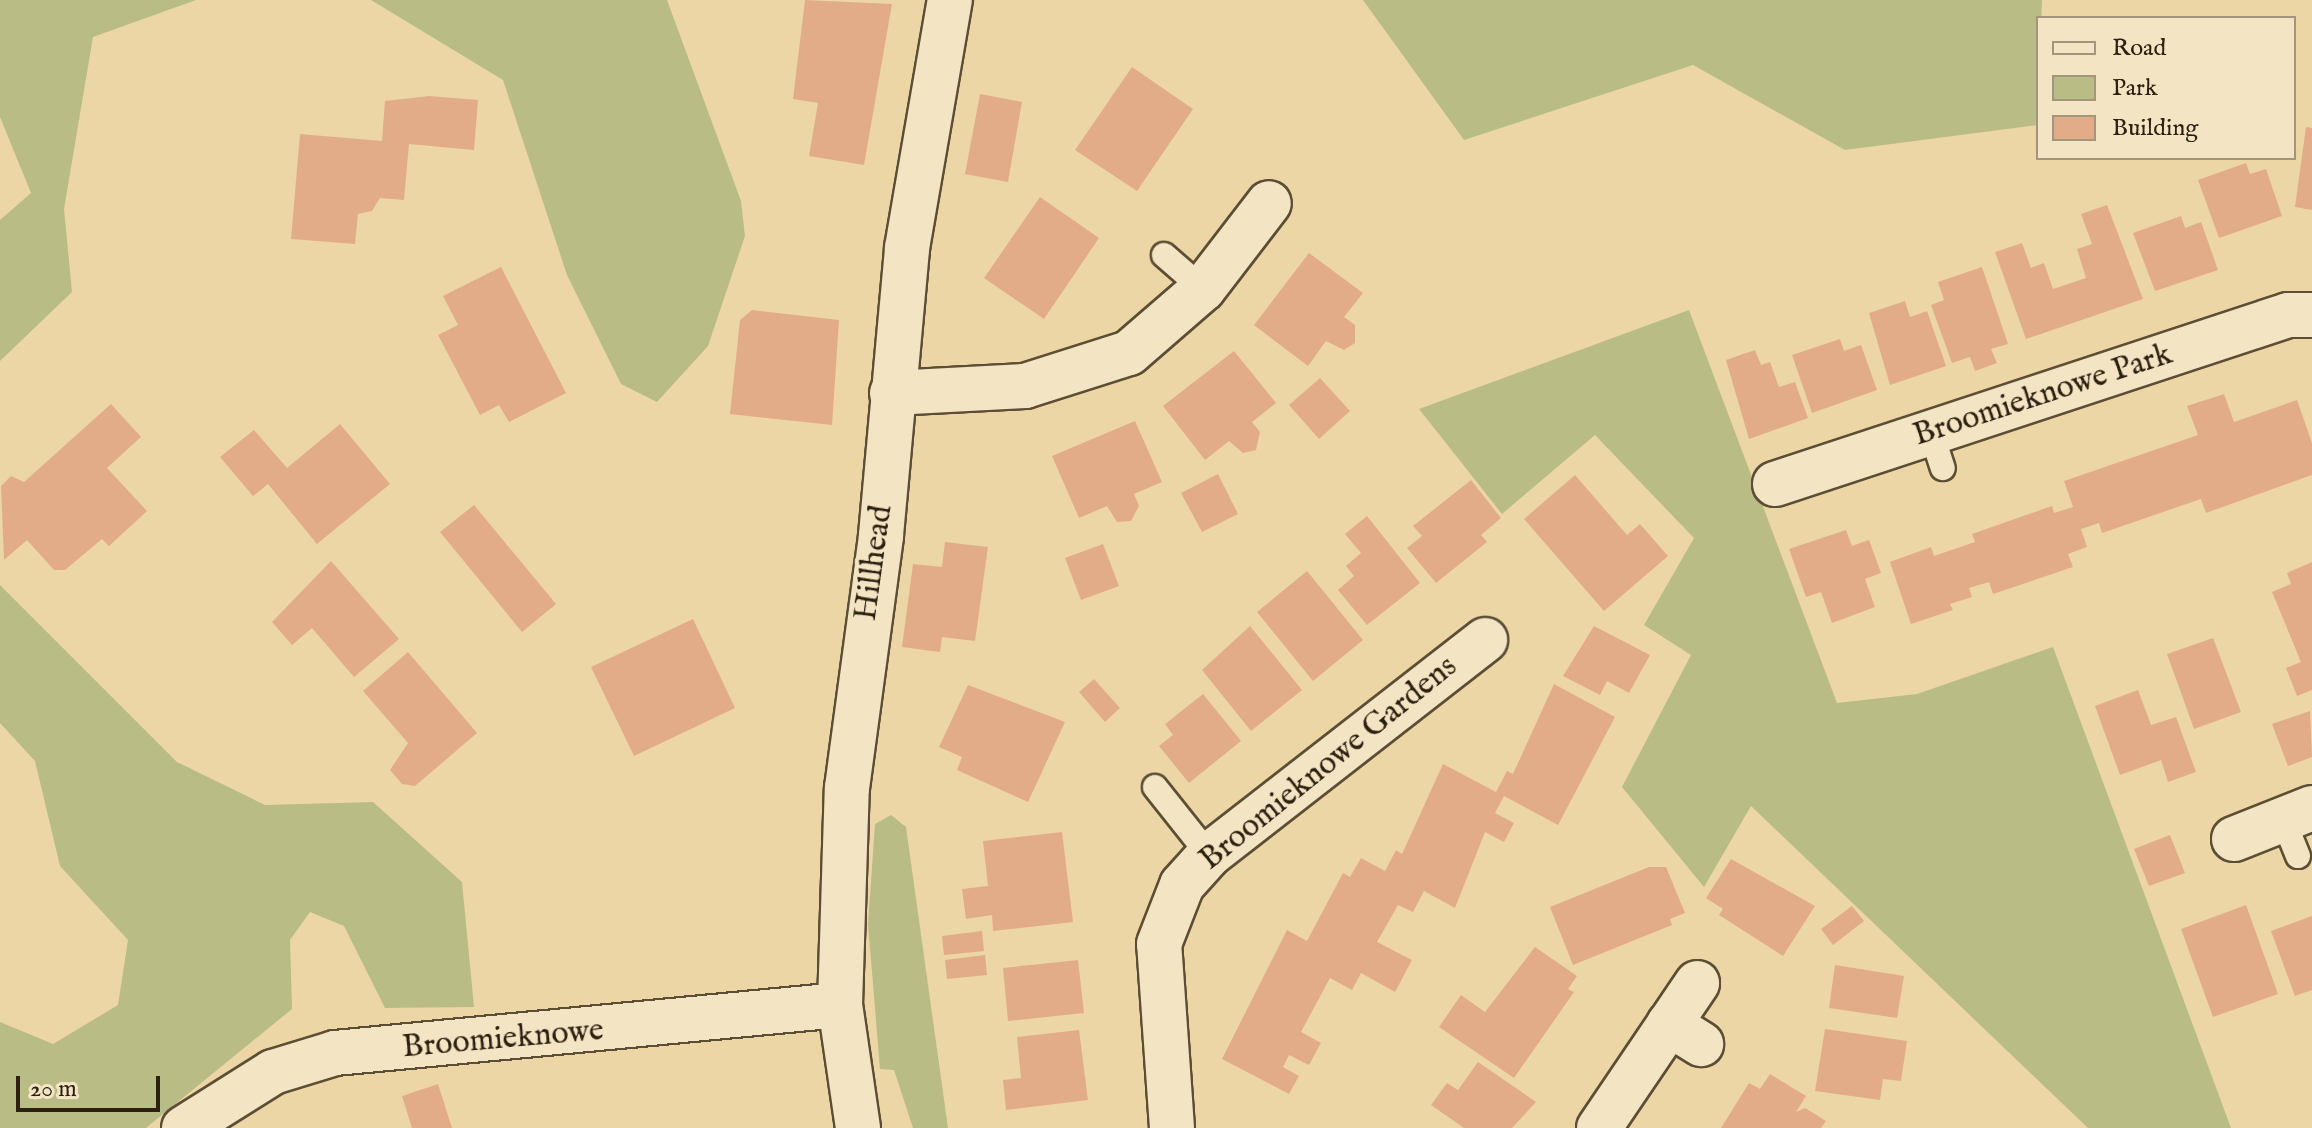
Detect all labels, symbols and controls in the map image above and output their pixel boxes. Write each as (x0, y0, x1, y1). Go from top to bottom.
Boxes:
legend (2036, 16, 2296, 160)
text: Road (2112, 33, 2166, 64)
text: Park (2112, 73, 2158, 104)
text: Building (2112, 113, 2198, 144)
street label: Broomieknowe Park (1909, 336, 2177, 456)
street label: Hillhead (848, 503, 902, 623)
street label: Broomieknowe Gardens (1193, 648, 1465, 880)
street label: Broomieknowe (401, 1012, 605, 1068)
scale bar (20, 1060, 164, 1110)
text: 20 m (30, 1074, 77, 1105)

